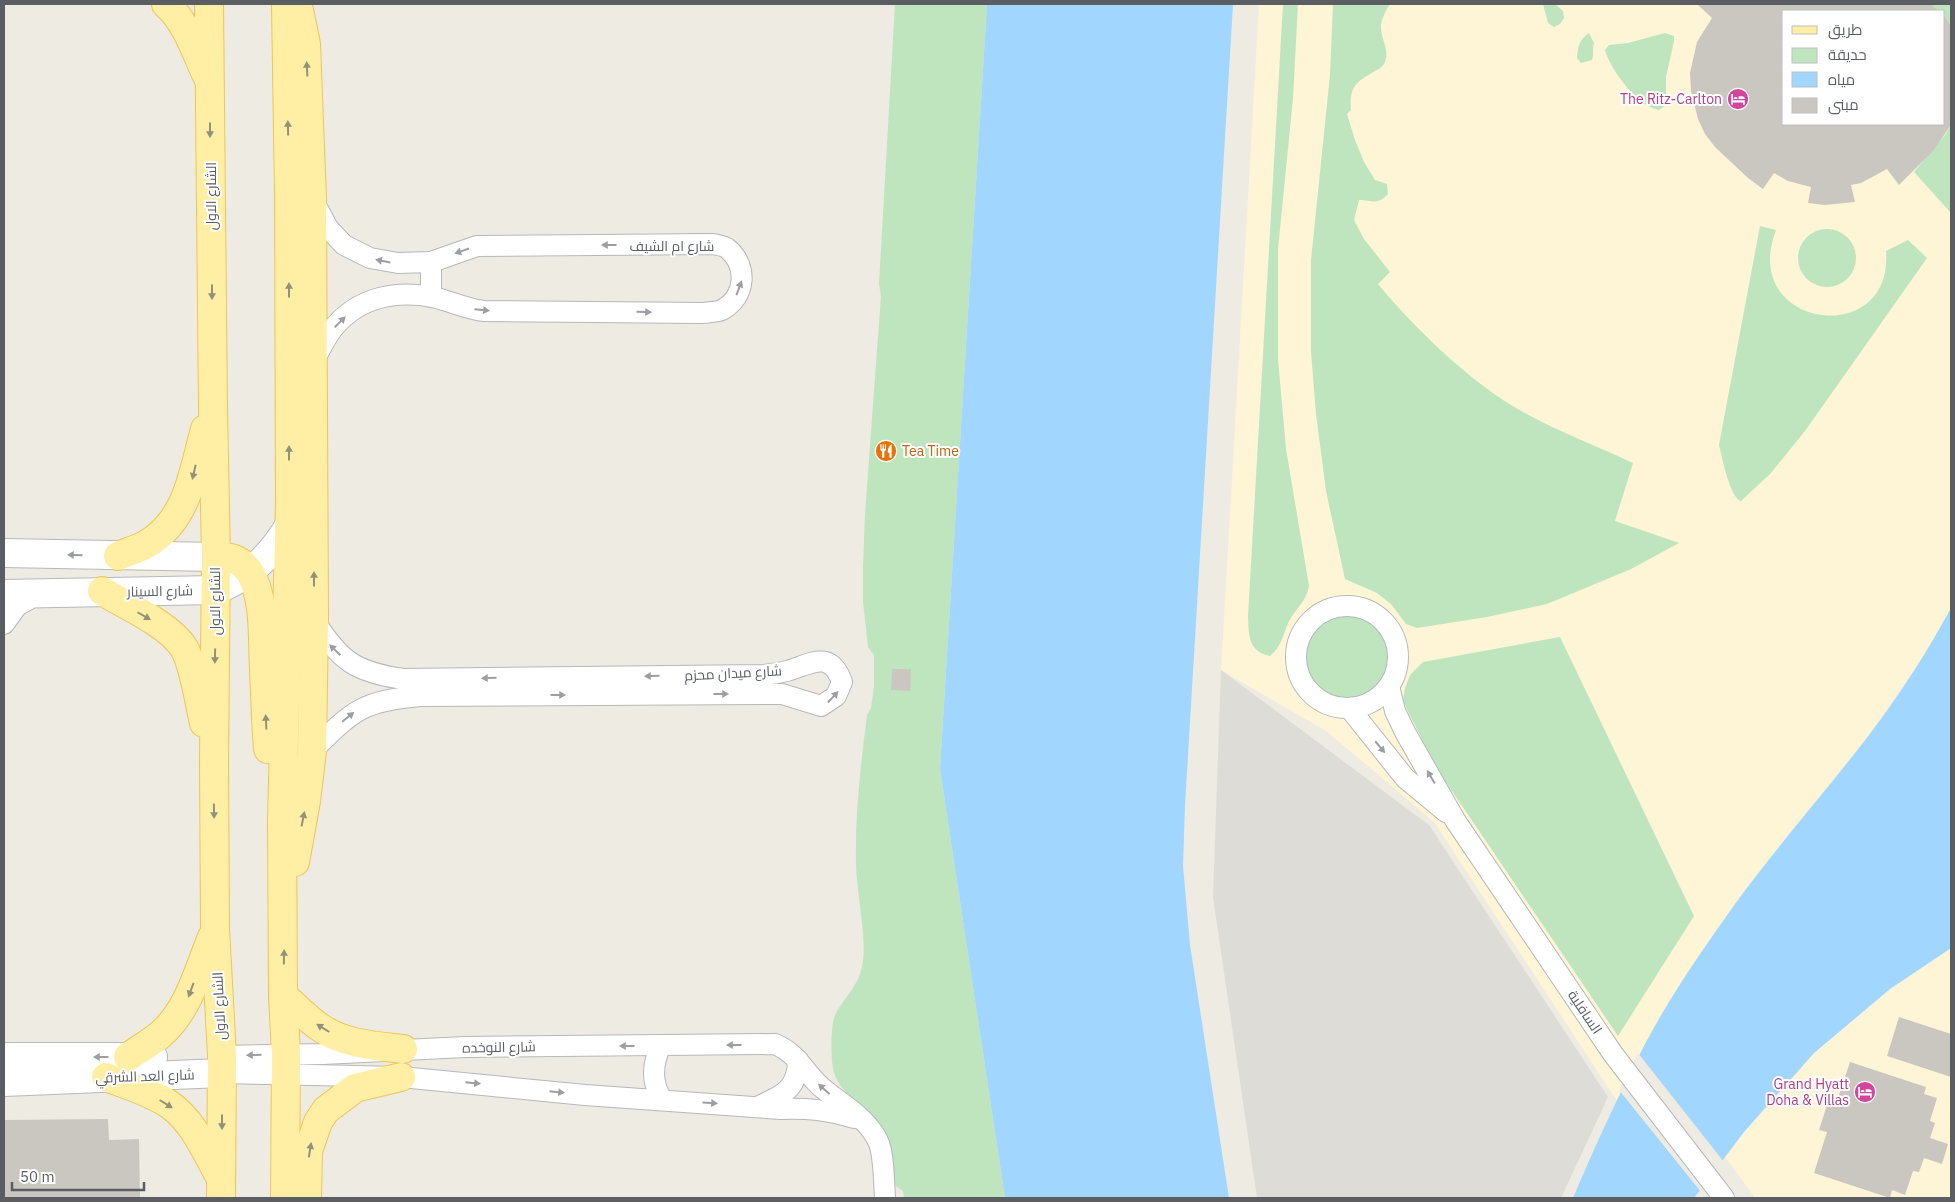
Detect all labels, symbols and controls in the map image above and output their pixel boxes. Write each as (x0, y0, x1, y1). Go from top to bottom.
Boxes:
legend (1782, 10, 1945, 125)
text: طريق (1828, 20, 1862, 40)
text: حديقة (1828, 45, 1867, 64)
one-way arrow (303, 60, 311, 76)
text: مياه (1828, 70, 1855, 89)
hotel icon: The Ritz-Carlton (1726, 87, 1750, 111)
place label: The Ritz-Carlton (1620, 90, 1722, 108)
text: مبنى (1828, 95, 1859, 115)
one-way arrow (284, 119, 292, 135)
one-way arrow (206, 122, 214, 138)
street label: الشارع الاول (202, 162, 220, 230)
street label: شارع ام الشيف (630, 237, 714, 256)
one-way arrow (601, 241, 617, 249)
one-way arrow (454, 247, 469, 255)
one-way arrow (375, 257, 390, 265)
one-way arrow (735, 280, 743, 295)
one-way arrow (285, 282, 293, 298)
one-way arrow (208, 285, 216, 301)
one-way arrow (474, 306, 490, 314)
one-way arrow (636, 308, 652, 316)
one-way arrow (333, 316, 345, 328)
restaurant icon: Tea Time (874, 439, 898, 463)
place label: Tea Time (902, 442, 959, 460)
one-way arrow (285, 444, 293, 460)
one-way arrow (190, 465, 198, 480)
one-way arrow (67, 550, 83, 558)
street label: الشارع الاول (206, 567, 224, 635)
one-way arrow (310, 571, 318, 587)
street label: شارع السينار (126, 581, 193, 601)
one-way arrow (137, 611, 150, 620)
one-way arrow (329, 644, 341, 656)
one-way arrow (211, 649, 219, 665)
street label: شارع ميدان محزم (684, 661, 782, 686)
one-way arrow (644, 672, 660, 680)
one-way arrow (481, 674, 497, 682)
one-way arrow (713, 690, 729, 698)
one-way arrow (550, 691, 566, 699)
one-way arrow (827, 691, 839, 703)
one-way arrow (341, 712, 354, 723)
one-way arrow (262, 714, 270, 730)
one-way arrow (1374, 741, 1385, 753)
one-way arrow (1427, 770, 1435, 785)
one-way arrow (210, 803, 218, 819)
one-way arrow (299, 811, 307, 827)
one-way arrow (280, 949, 288, 965)
street label: الشارع الاول (208, 971, 230, 1041)
one-way arrow (187, 983, 195, 998)
street label: السافلية (1564, 987, 1606, 1037)
one-way arrow (316, 1024, 329, 1033)
street label: شارع النوخده (462, 1037, 536, 1057)
one-way arrow (726, 1041, 742, 1049)
one-way arrow (618, 1042, 634, 1050)
one-way arrow (246, 1052, 262, 1060)
one-way arrow (93, 1053, 109, 1061)
street label: شارع العد الشرقي (95, 1065, 195, 1090)
place label: Grand Hyatt Doha & Villas (1766, 1075, 1849, 1109)
one-way arrow (465, 1079, 481, 1087)
hotel icon: Grand Hyatt Doha & Villas (1853, 1080, 1877, 1104)
one-way arrow (818, 1083, 830, 1095)
one-way arrow (550, 1088, 566, 1096)
one-way arrow (160, 1099, 173, 1109)
one-way arrow (702, 1100, 718, 1108)
one-way arrow (218, 1114, 226, 1130)
one-way arrow (306, 1141, 314, 1157)
scale bar (12, 1160, 145, 1192)
text: 50 m (20, 1167, 55, 1186)

